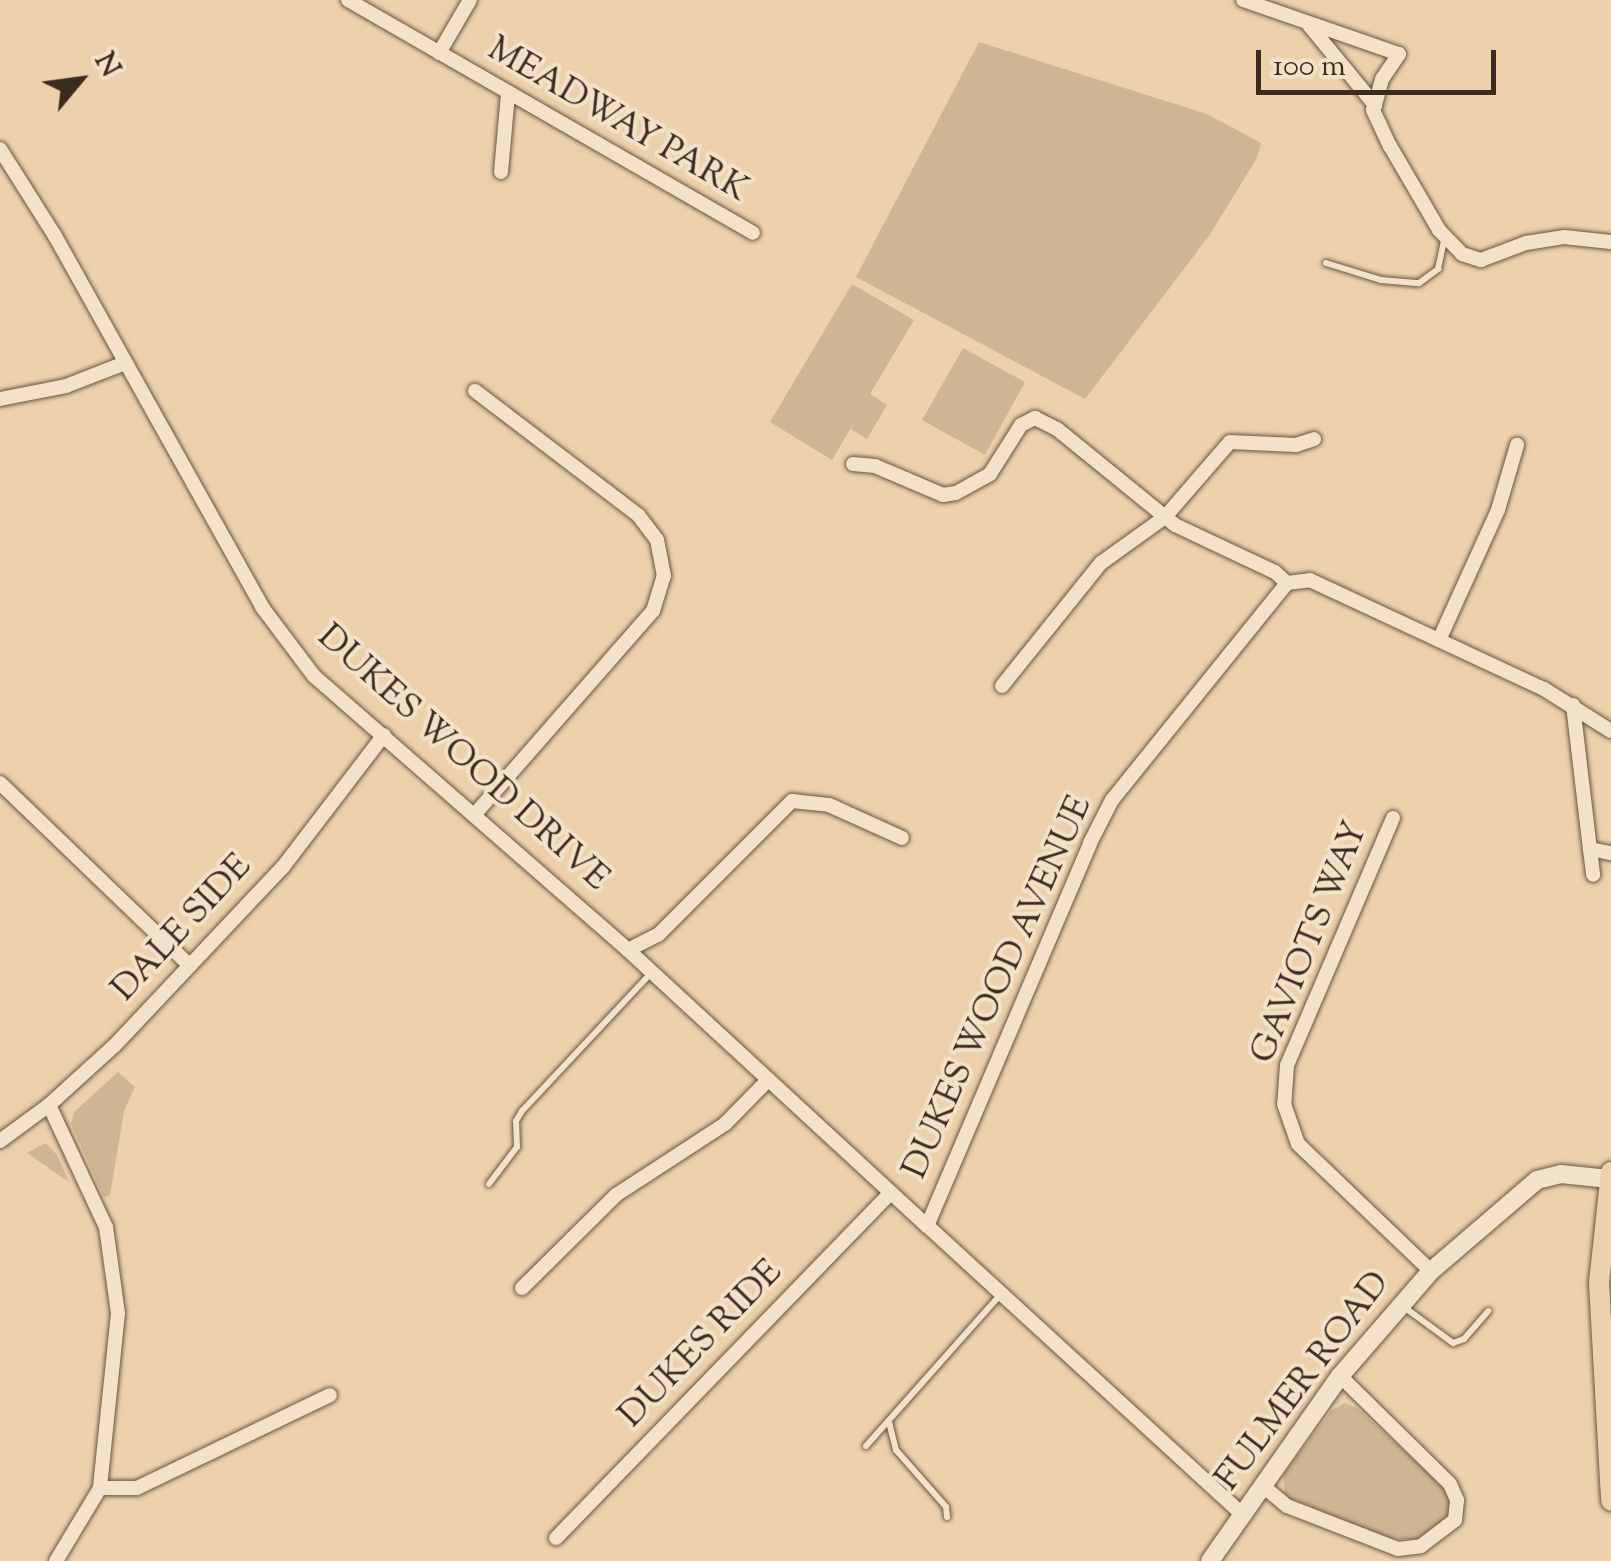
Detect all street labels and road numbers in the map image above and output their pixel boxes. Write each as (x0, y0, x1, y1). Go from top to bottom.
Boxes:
street label: MEADWAY PARK (479, 29, 755, 213)
street label: DUKES WOOD DRIVE (308, 617, 616, 901)
street label: DUKES WOOD AVENUE (896, 790, 1102, 1186)
street label: GAVIOTS WAY (1243, 816, 1379, 1070)
street label: DALE SIDE (104, 847, 262, 1011)
street label: DUKES RIDE (612, 1253, 792, 1437)
street label: FULMER ROAD (1208, 1264, 1400, 1500)

